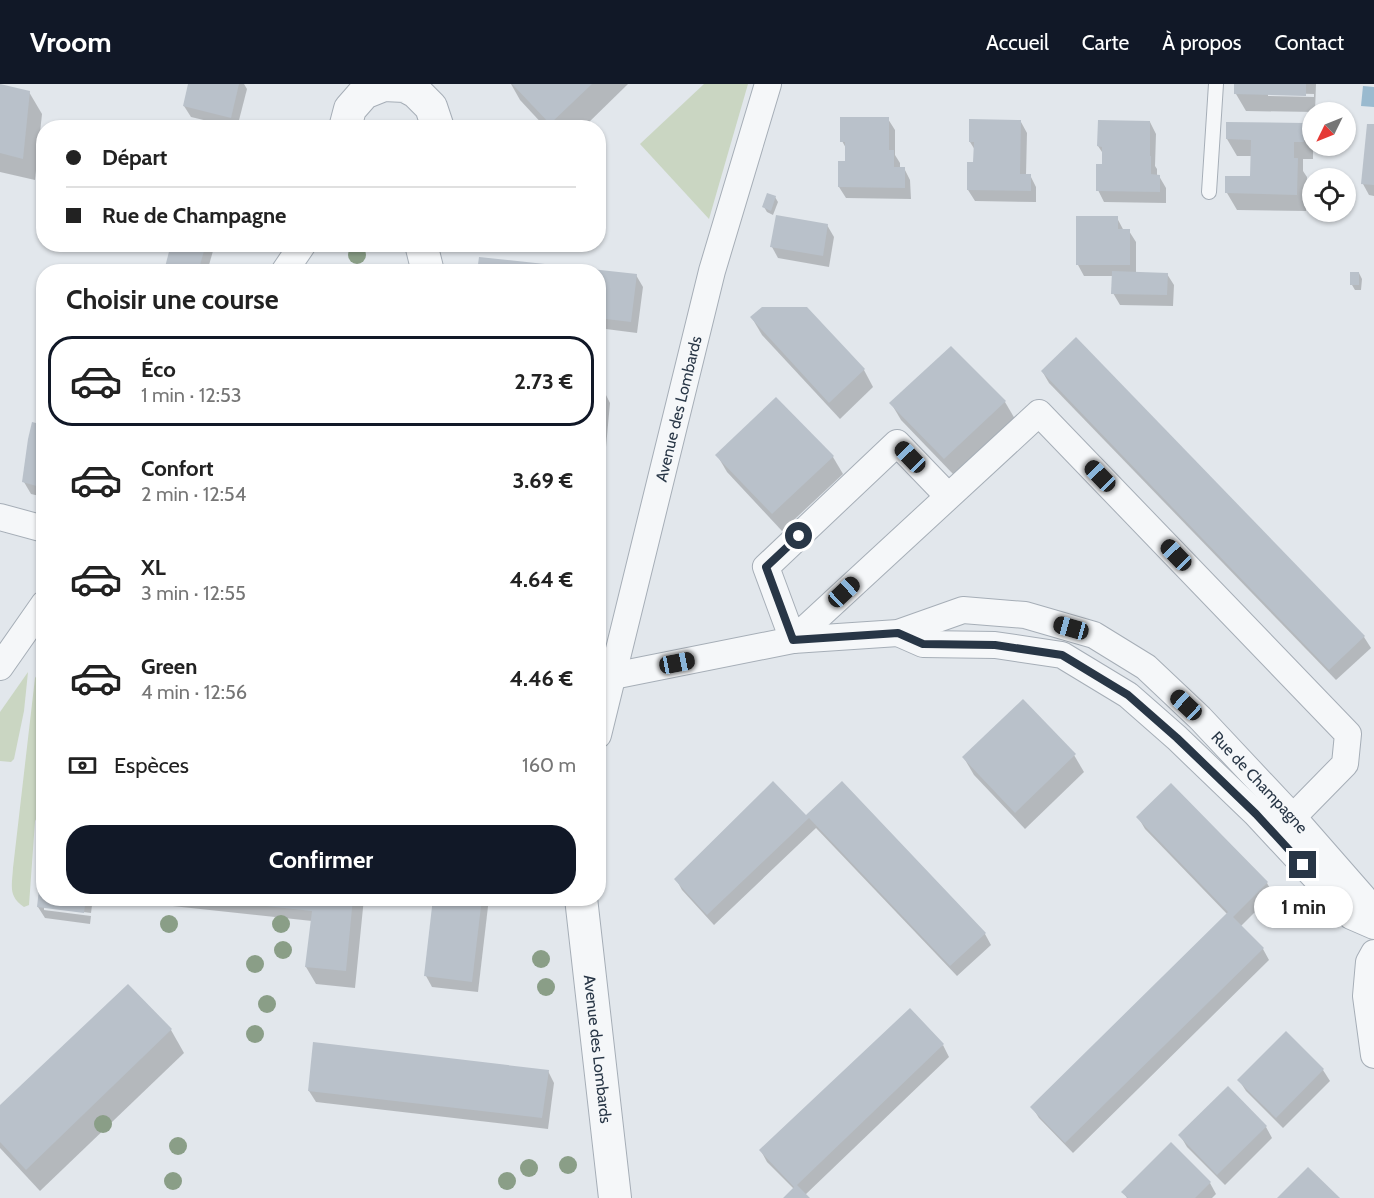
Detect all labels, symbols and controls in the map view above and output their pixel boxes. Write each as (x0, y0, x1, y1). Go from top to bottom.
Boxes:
text: Vroom (30, 25, 112, 59)
text: Accueil (986, 30, 1049, 55)
text: Carte (1082, 30, 1129, 55)
text: À propos (1162, 30, 1241, 55)
text: Contact (1274, 30, 1344, 55)
north arrow (1302, 102, 1356, 156)
map controls (1302, 102, 1356, 222)
text: Départ (102, 144, 167, 171)
button: locate (1302, 168, 1356, 222)
text: Rue de Champagne (102, 202, 286, 229)
text: Choisir une course (66, 283, 279, 316)
street label: Avenue des Lombards (652, 334, 706, 484)
icon: car (69, 354, 123, 408)
text: Éco (141, 356, 176, 383)
text: 2.73 € (514, 368, 573, 395)
text: 1 min · 12:53 (141, 383, 242, 407)
car (891, 438, 929, 476)
icon: car (69, 453, 123, 507)
text: Confort (141, 455, 214, 482)
car (1081, 457, 1119, 495)
text: 3.69 € (512, 467, 573, 494)
text: 2 min · 12:54 (141, 482, 246, 506)
route start (785, 522, 812, 549)
car (1157, 536, 1195, 574)
icon: car (69, 552, 123, 606)
text: XL (141, 554, 166, 581)
text: 4.64 € (509, 566, 573, 593)
car (825, 573, 863, 611)
text: 3 min · 12:55 (141, 581, 246, 605)
car (1051, 614, 1091, 642)
icon: car (69, 651, 123, 705)
car (658, 651, 696, 675)
text: Green (141, 653, 197, 680)
text: 4.46 € (509, 665, 573, 692)
text: 4 min · 12:56 (141, 680, 247, 704)
car (1167, 686, 1205, 724)
street label: Rue de Champagne (1207, 727, 1312, 837)
icon: cash (66, 749, 99, 782)
text: Espèces (114, 752, 189, 779)
text: 160 m (522, 753, 576, 777)
button: Confirmer (66, 825, 576, 894)
route end (1289, 851, 1316, 878)
callout: 1 min (1254, 886, 1352, 928)
text: 1 min (1281, 895, 1326, 919)
street label: Avenue des Lombards (580, 974, 616, 1125)

